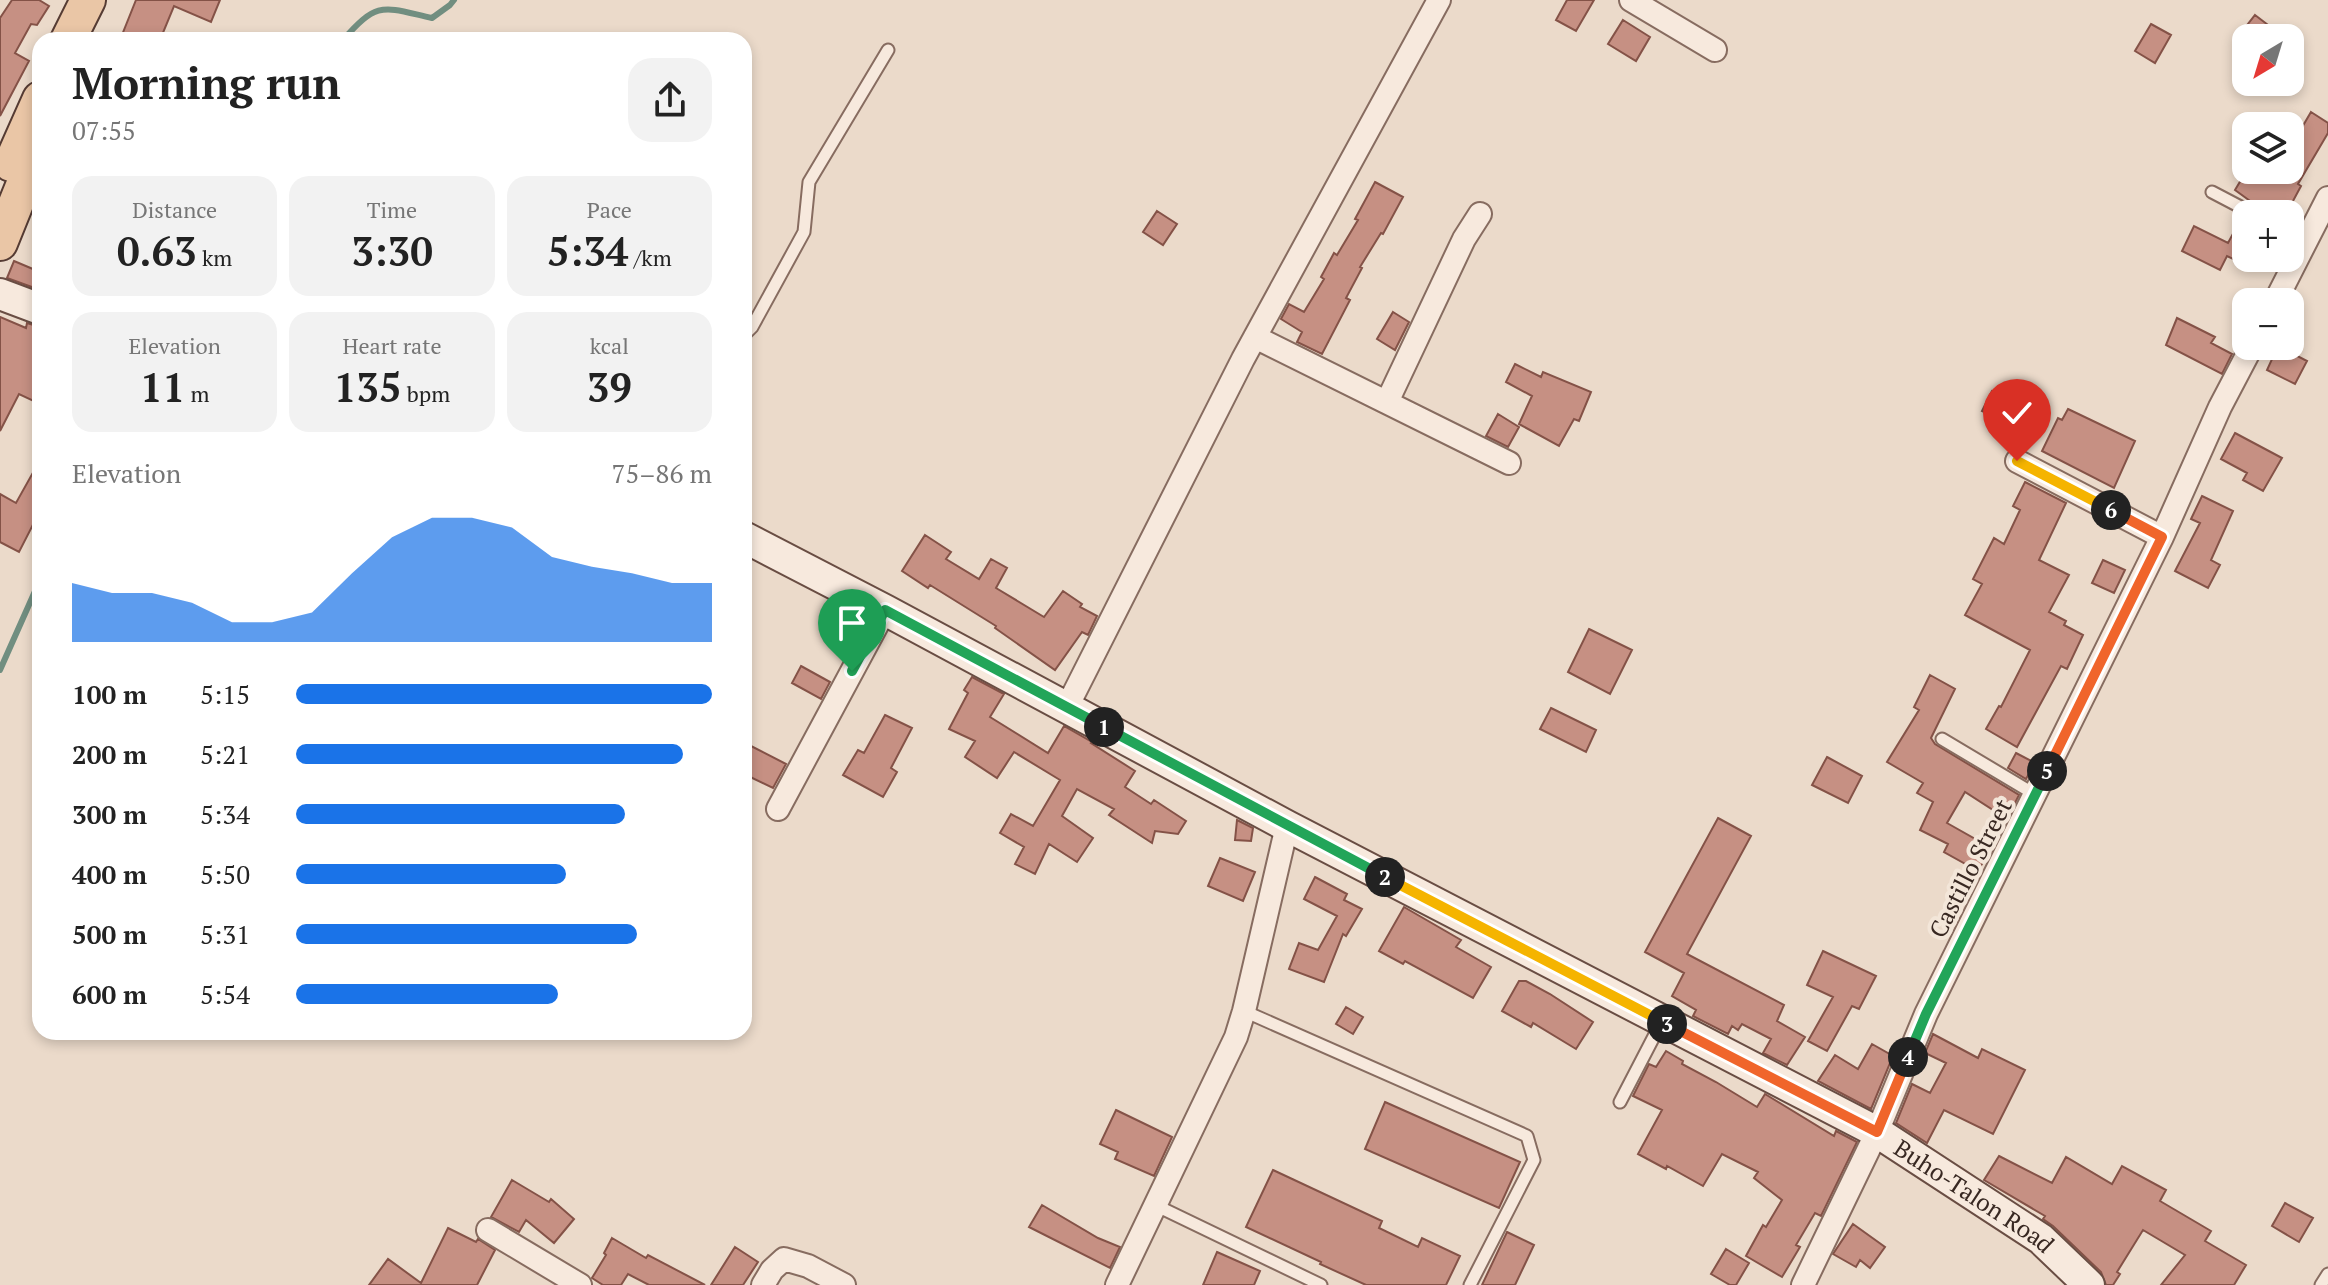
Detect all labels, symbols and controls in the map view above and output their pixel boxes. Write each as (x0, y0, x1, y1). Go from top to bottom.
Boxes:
north arrow (2232, 24, 2304, 96)
map controls (2232, 24, 2304, 360)
text: Morning run (72, 53, 341, 112)
button: share (628, 58, 712, 142)
button: layers (2232, 112, 2304, 184)
text: 07:55 (72, 113, 136, 147)
text: Distance (132, 195, 217, 224)
text: Time (367, 195, 417, 224)
text: Pace (587, 195, 632, 224)
button: + (2232, 200, 2304, 272)
text: 0.63 (117, 224, 197, 277)
text: 3:30 (351, 224, 433, 277)
text: 5:34 (547, 224, 628, 277)
text: km (197, 243, 232, 272)
text: /km (628, 243, 672, 272)
button: − (2232, 288, 2304, 360)
text: Elevation (128, 331, 221, 360)
text: Heart rate (343, 331, 441, 360)
text: kcal (590, 331, 629, 360)
text: 11 (140, 360, 185, 413)
text: 135 (334, 360, 402, 413)
text: 39 (587, 360, 632, 413)
text: m (185, 379, 209, 408)
text: bpm (402, 379, 450, 408)
pin (1983, 379, 2051, 461)
icon: check (1995, 391, 2039, 435)
text: Elevation (72, 456, 181, 490)
text: 75–86 m (612, 456, 712, 490)
pin: 6 (2091, 490, 2131, 530)
text: 6 (2105, 495, 2117, 524)
pin (818, 589, 886, 671)
icon: arrive (830, 601, 874, 645)
text: 100 m (72, 677, 147, 711)
text: 5:15 (200, 677, 250, 711)
pin: 1 (1084, 707, 1124, 747)
text: 1 (1098, 712, 1110, 741)
text: 200 m (72, 737, 147, 771)
text: 5:21 (200, 737, 250, 771)
pin: 5 (2027, 751, 2067, 791)
text: 5 (2041, 756, 2053, 785)
street label: Castillo Street (1921, 793, 2019, 943)
text: 300 m (72, 797, 147, 831)
text: 5:34 (200, 797, 250, 831)
text: 400 m (72, 857, 147, 891)
text: 5:50 (200, 857, 250, 891)
pin: 2 (1365, 857, 1405, 897)
text: 2 (1379, 862, 1391, 891)
text: 500 m (72, 917, 147, 951)
text: 5:31 (200, 917, 250, 951)
text: 600 m (72, 977, 147, 1011)
text: 5:54 (200, 977, 250, 1011)
pin: 3 (1647, 1004, 1687, 1044)
text: 3 (1661, 1009, 1673, 1038)
pin: 4 (1888, 1037, 1928, 1077)
text: 4 (1902, 1042, 1914, 1071)
street label: Buho-Talon Road (1888, 1132, 2061, 1260)

